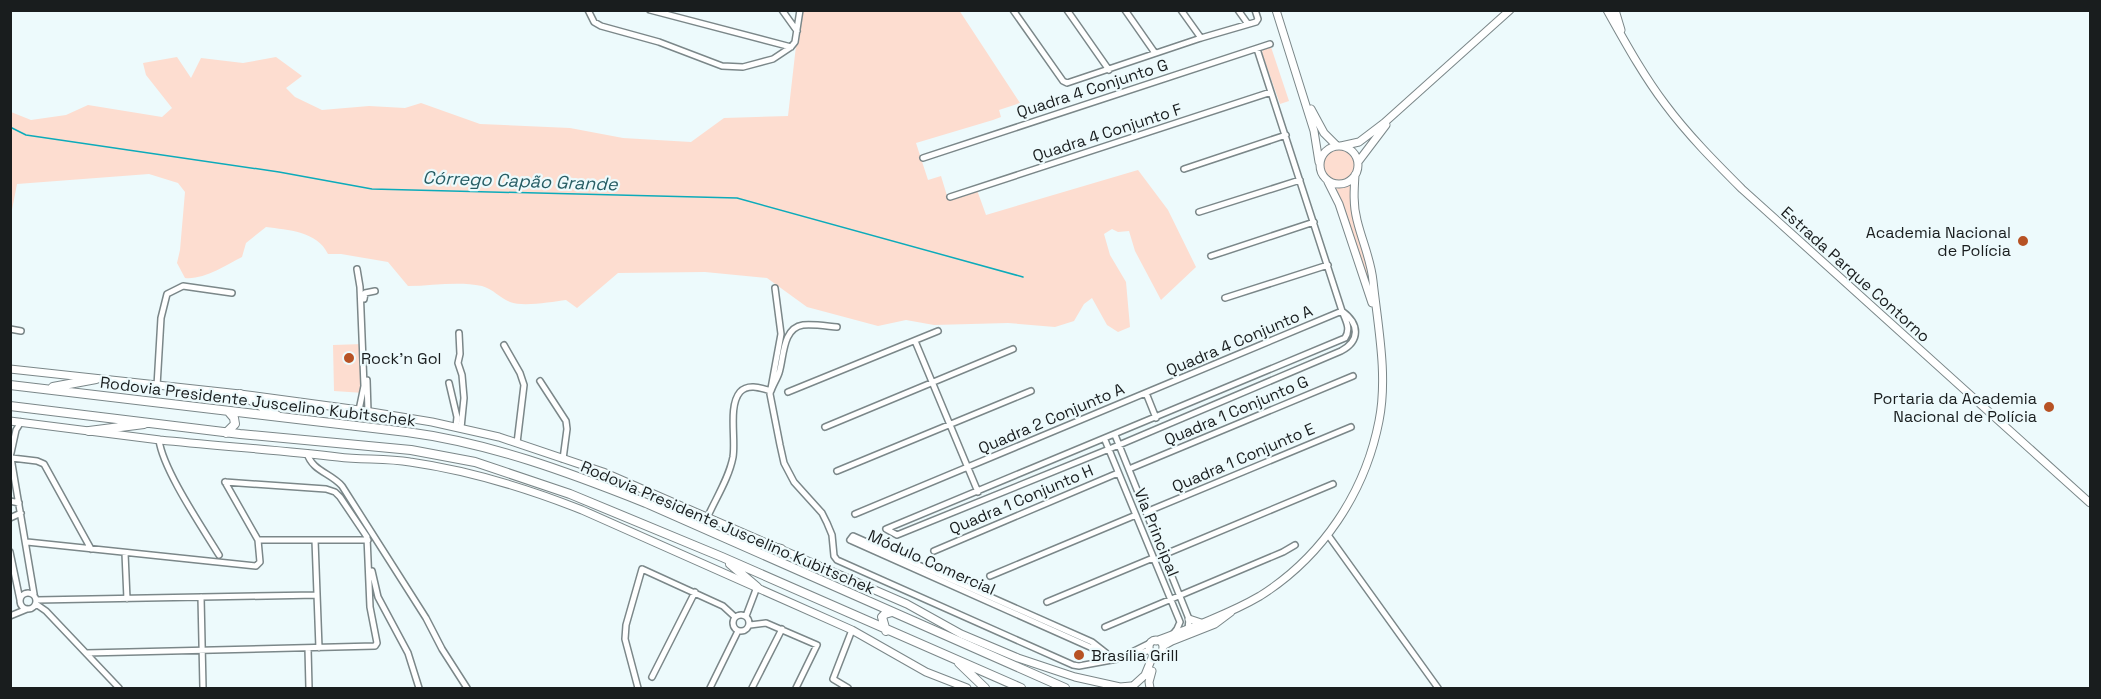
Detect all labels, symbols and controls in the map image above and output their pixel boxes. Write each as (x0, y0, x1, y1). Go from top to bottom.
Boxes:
street label: Quadra 4 Conjunto G (1014, 54, 1170, 123)
street label: Quadra 4 Conjunto F (1030, 98, 1185, 167)
water label: Córrego Capão Grande (422, 166, 619, 195)
street label: Estrada Parque Contorno (1777, 202, 1935, 347)
place label: Academia Nacional de Polícia (1866, 222, 2011, 261)
marker: Academia Nacional de Polícia (2016, 234, 2030, 248)
street label: Quadra 4 Conjunto A (1163, 300, 1316, 381)
place label: Rock'n Gol (361, 348, 441, 369)
marker: Rock'n Gol (342, 351, 356, 365)
street label: Quadra 1 Conjunto G (1161, 371, 1311, 450)
street label: Rodovia Presidente Juscelino Kubitschek (99, 372, 417, 431)
street label: Quadra 2 Conjunto A (975, 378, 1127, 459)
place label: Portaria da Academia Nacional de Polícia (1873, 388, 2037, 427)
marker: Portaria da Academia Nacional de Polícia (2042, 400, 2056, 414)
street label: Quadra 1 Conjunto E (1169, 418, 1318, 497)
street label: Rodovia Presidente Juscelino Kubitschek (577, 456, 879, 599)
street label: Quadra 1 Conjunto H (946, 460, 1096, 539)
street label: Via Principal (1129, 485, 1184, 579)
street label: Módulo Comercial (865, 525, 999, 600)
place label: Brasília Grill (1091, 645, 1178, 666)
marker: Brasília Grill (1072, 648, 1086, 662)

